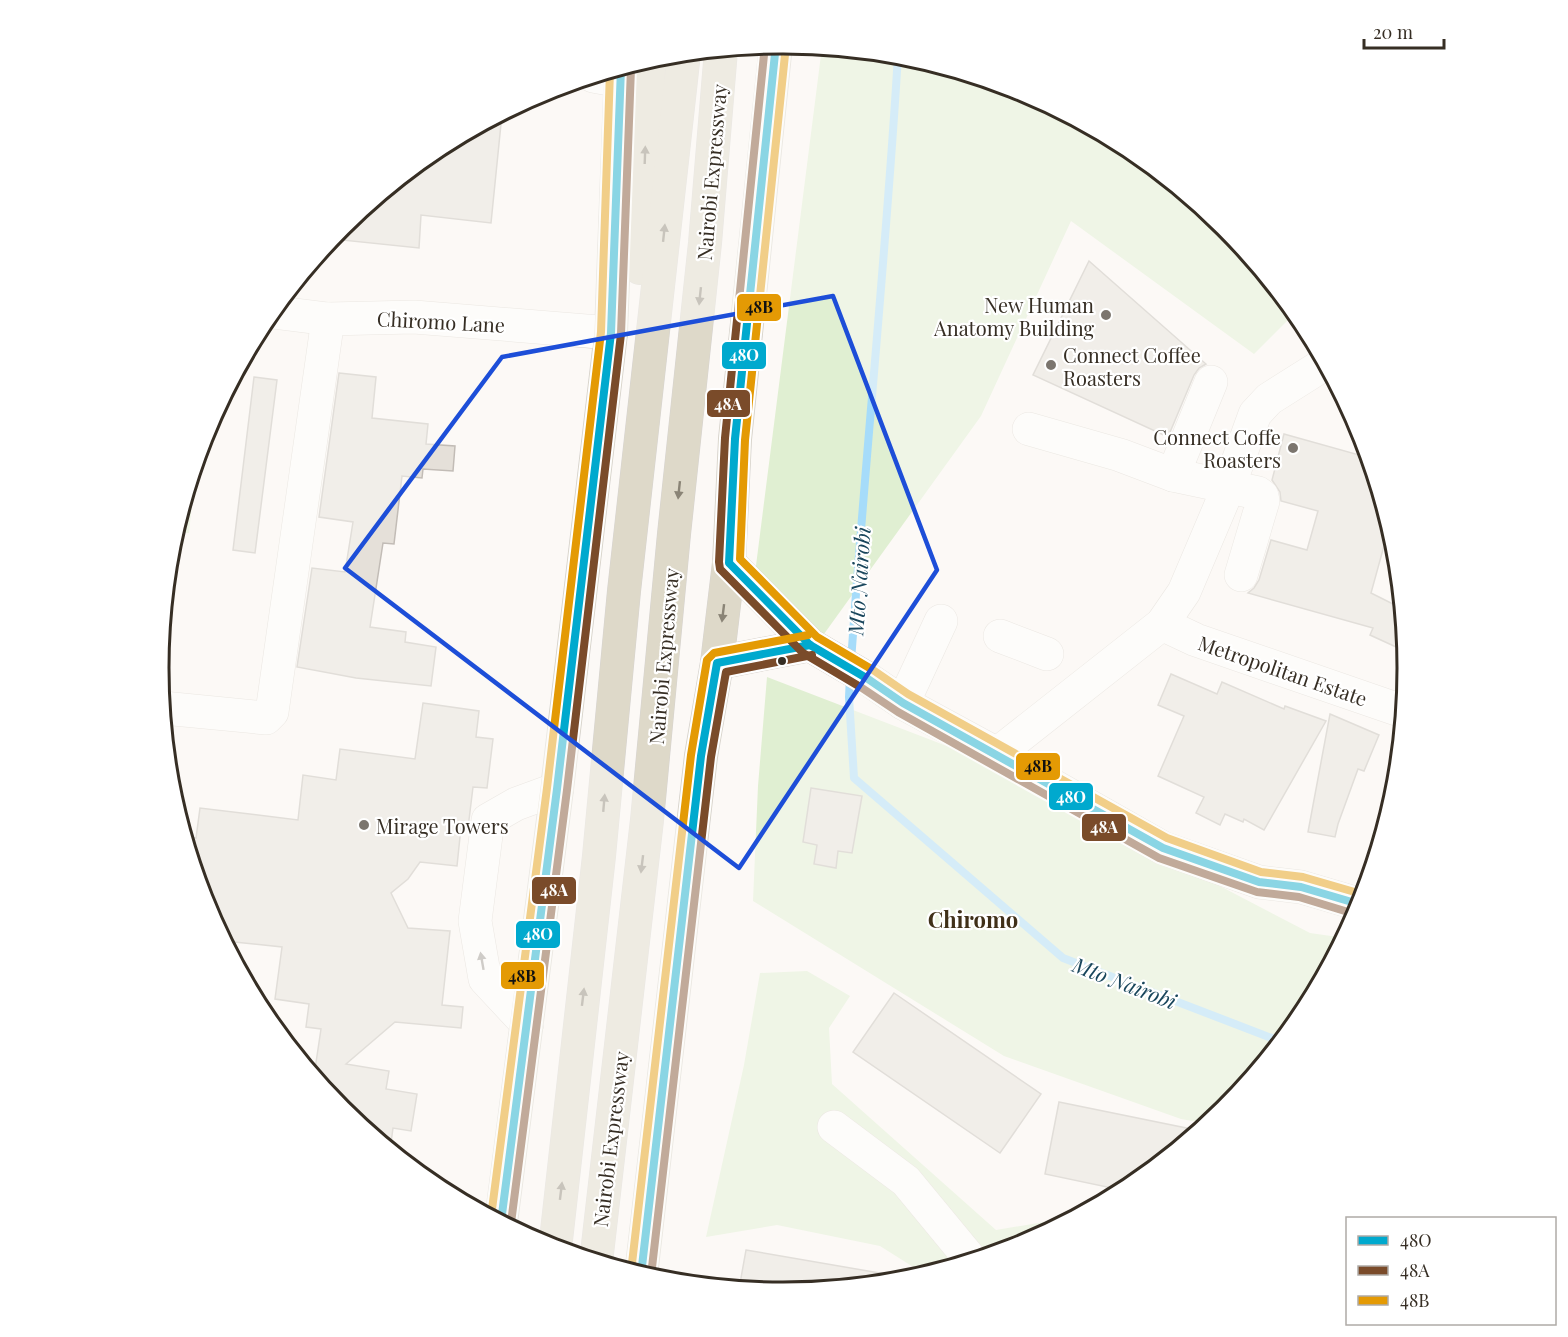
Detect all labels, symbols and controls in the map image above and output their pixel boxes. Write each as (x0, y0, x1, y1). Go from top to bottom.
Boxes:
scale bar (1364, 12, 1444, 50)
text: 20 m (1373, 20, 1413, 44)
street label: Nairobi Expressway (690, 83, 732, 261)
one-way arrow (640, 145, 650, 164)
one-way arrow (659, 224, 669, 243)
one-way arrow (695, 287, 704, 306)
place label: New Human Anatomy Building (933, 291, 1094, 341)
line badge: 48B (736, 293, 782, 322)
text: 48B (745, 296, 773, 317)
street label: Chiromo Lane (376, 304, 506, 338)
marker: New Human Anatomy Building (1099, 308, 1113, 322)
line badge: 48O (721, 341, 767, 370)
place label: Connect Coffee Roasters (1063, 341, 1201, 391)
text: 48O (729, 344, 759, 365)
marker: Connect Coffee Roasters (1044, 358, 1058, 372)
line badge: 48A (706, 389, 751, 418)
text: 48A (714, 393, 742, 414)
place label: Connect Coffe Roasters (1153, 423, 1281, 473)
marker: Connect Coffe Roasters (1286, 441, 1300, 455)
one-way arrow (674, 481, 684, 500)
water label: Mto Nairobi (840, 525, 876, 637)
street label: Nairobi Expressway (642, 567, 684, 745)
one-way arrow (718, 604, 728, 623)
street label: Metropolitan Estate (1195, 628, 1371, 712)
unlabelled marker (776, 655, 788, 667)
line badge: 48B (1015, 752, 1061, 781)
text: 48B (1024, 755, 1052, 776)
line badge: 48O (1048, 782, 1094, 811)
text: 48O (1056, 786, 1086, 807)
one-way arrow (599, 794, 609, 813)
place label: Mirage Towers (376, 812, 509, 839)
line badge: 48A (1081, 813, 1127, 842)
text: 48A (1090, 816, 1118, 837)
marker: Mirage Towers (357, 818, 371, 832)
one-way arrow (637, 854, 647, 873)
line badge: 48A (531, 876, 577, 905)
text: 48A (540, 879, 568, 900)
district label: Chiromo (928, 904, 1018, 934)
line badge: 48O (515, 920, 561, 949)
text: 48O (523, 923, 553, 944)
water label: Mto Nairobi (1068, 949, 1181, 1015)
one-way arrow (477, 951, 486, 970)
line badge: 48B (500, 961, 545, 990)
text: 48B (508, 965, 536, 986)
one-way arrow (578, 987, 588, 1006)
street label: Nairobi Expressway (586, 1050, 634, 1228)
one-way arrow (556, 1181, 566, 1200)
legend (1346, 1217, 1556, 1325)
text: 48O (1400, 1228, 1432, 1252)
text: 48A (1400, 1258, 1430, 1282)
text: 48B (1400, 1288, 1429, 1312)

